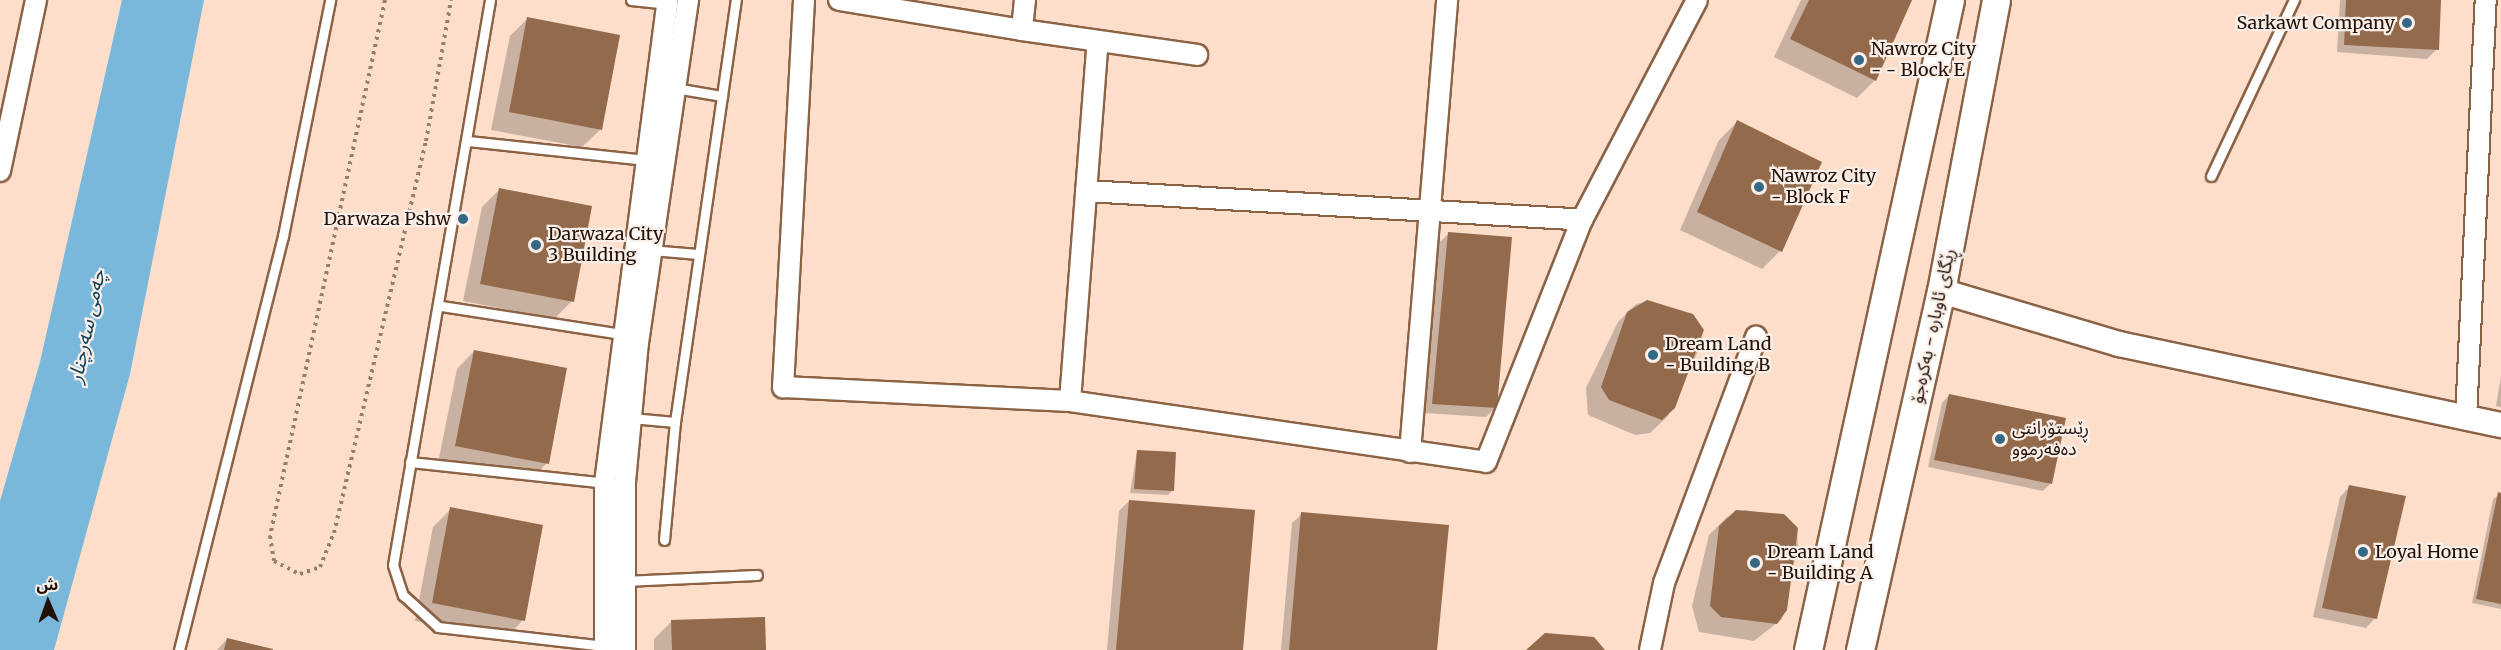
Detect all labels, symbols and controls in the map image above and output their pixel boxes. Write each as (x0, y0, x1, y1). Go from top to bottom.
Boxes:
place label: Sarkawt Company (2236, 12, 2395, 34)
marker: Sarkawt Company (2400, 16, 2414, 30)
place label: Nawroz City - - Block E (1871, 39, 1976, 82)
marker: Nawroz City - - Block E (1852, 53, 1866, 67)
place label: Nawroz City - Block F (1771, 166, 1876, 208)
marker: Nawroz City - Block F (1752, 180, 1766, 194)
place label: Darwaza Pshw (324, 208, 451, 230)
marker: Darwaza Pshw (456, 212, 470, 226)
place label: Darwaza City 3 Building (548, 224, 663, 266)
marker: Darwaza City 3 Building (529, 238, 543, 252)
street label: ڕێگای ئاوبارە - بەکرەجۆ (1906, 247, 1960, 405)
water label: چەمی سەرچنار (62, 267, 110, 385)
place label: Dream Land - Building B (1665, 334, 1771, 376)
marker: Dream Land - Building B (1646, 348, 1660, 362)
place label: ڕێستۆرانتی دەفەرموو (2012, 418, 2089, 460)
marker: ڕێستۆرانتی دەفەرموو (1993, 432, 2007, 446)
place label: Loyal Home (2375, 541, 2479, 563)
place label: Dream Land - Building A (1767, 542, 1873, 584)
marker: Loyal Home (2356, 545, 2370, 559)
marker: Dream Land - Building A (1748, 556, 1762, 570)
north arrow (18, 572, 78, 632)
text: ش (36, 574, 59, 594)

